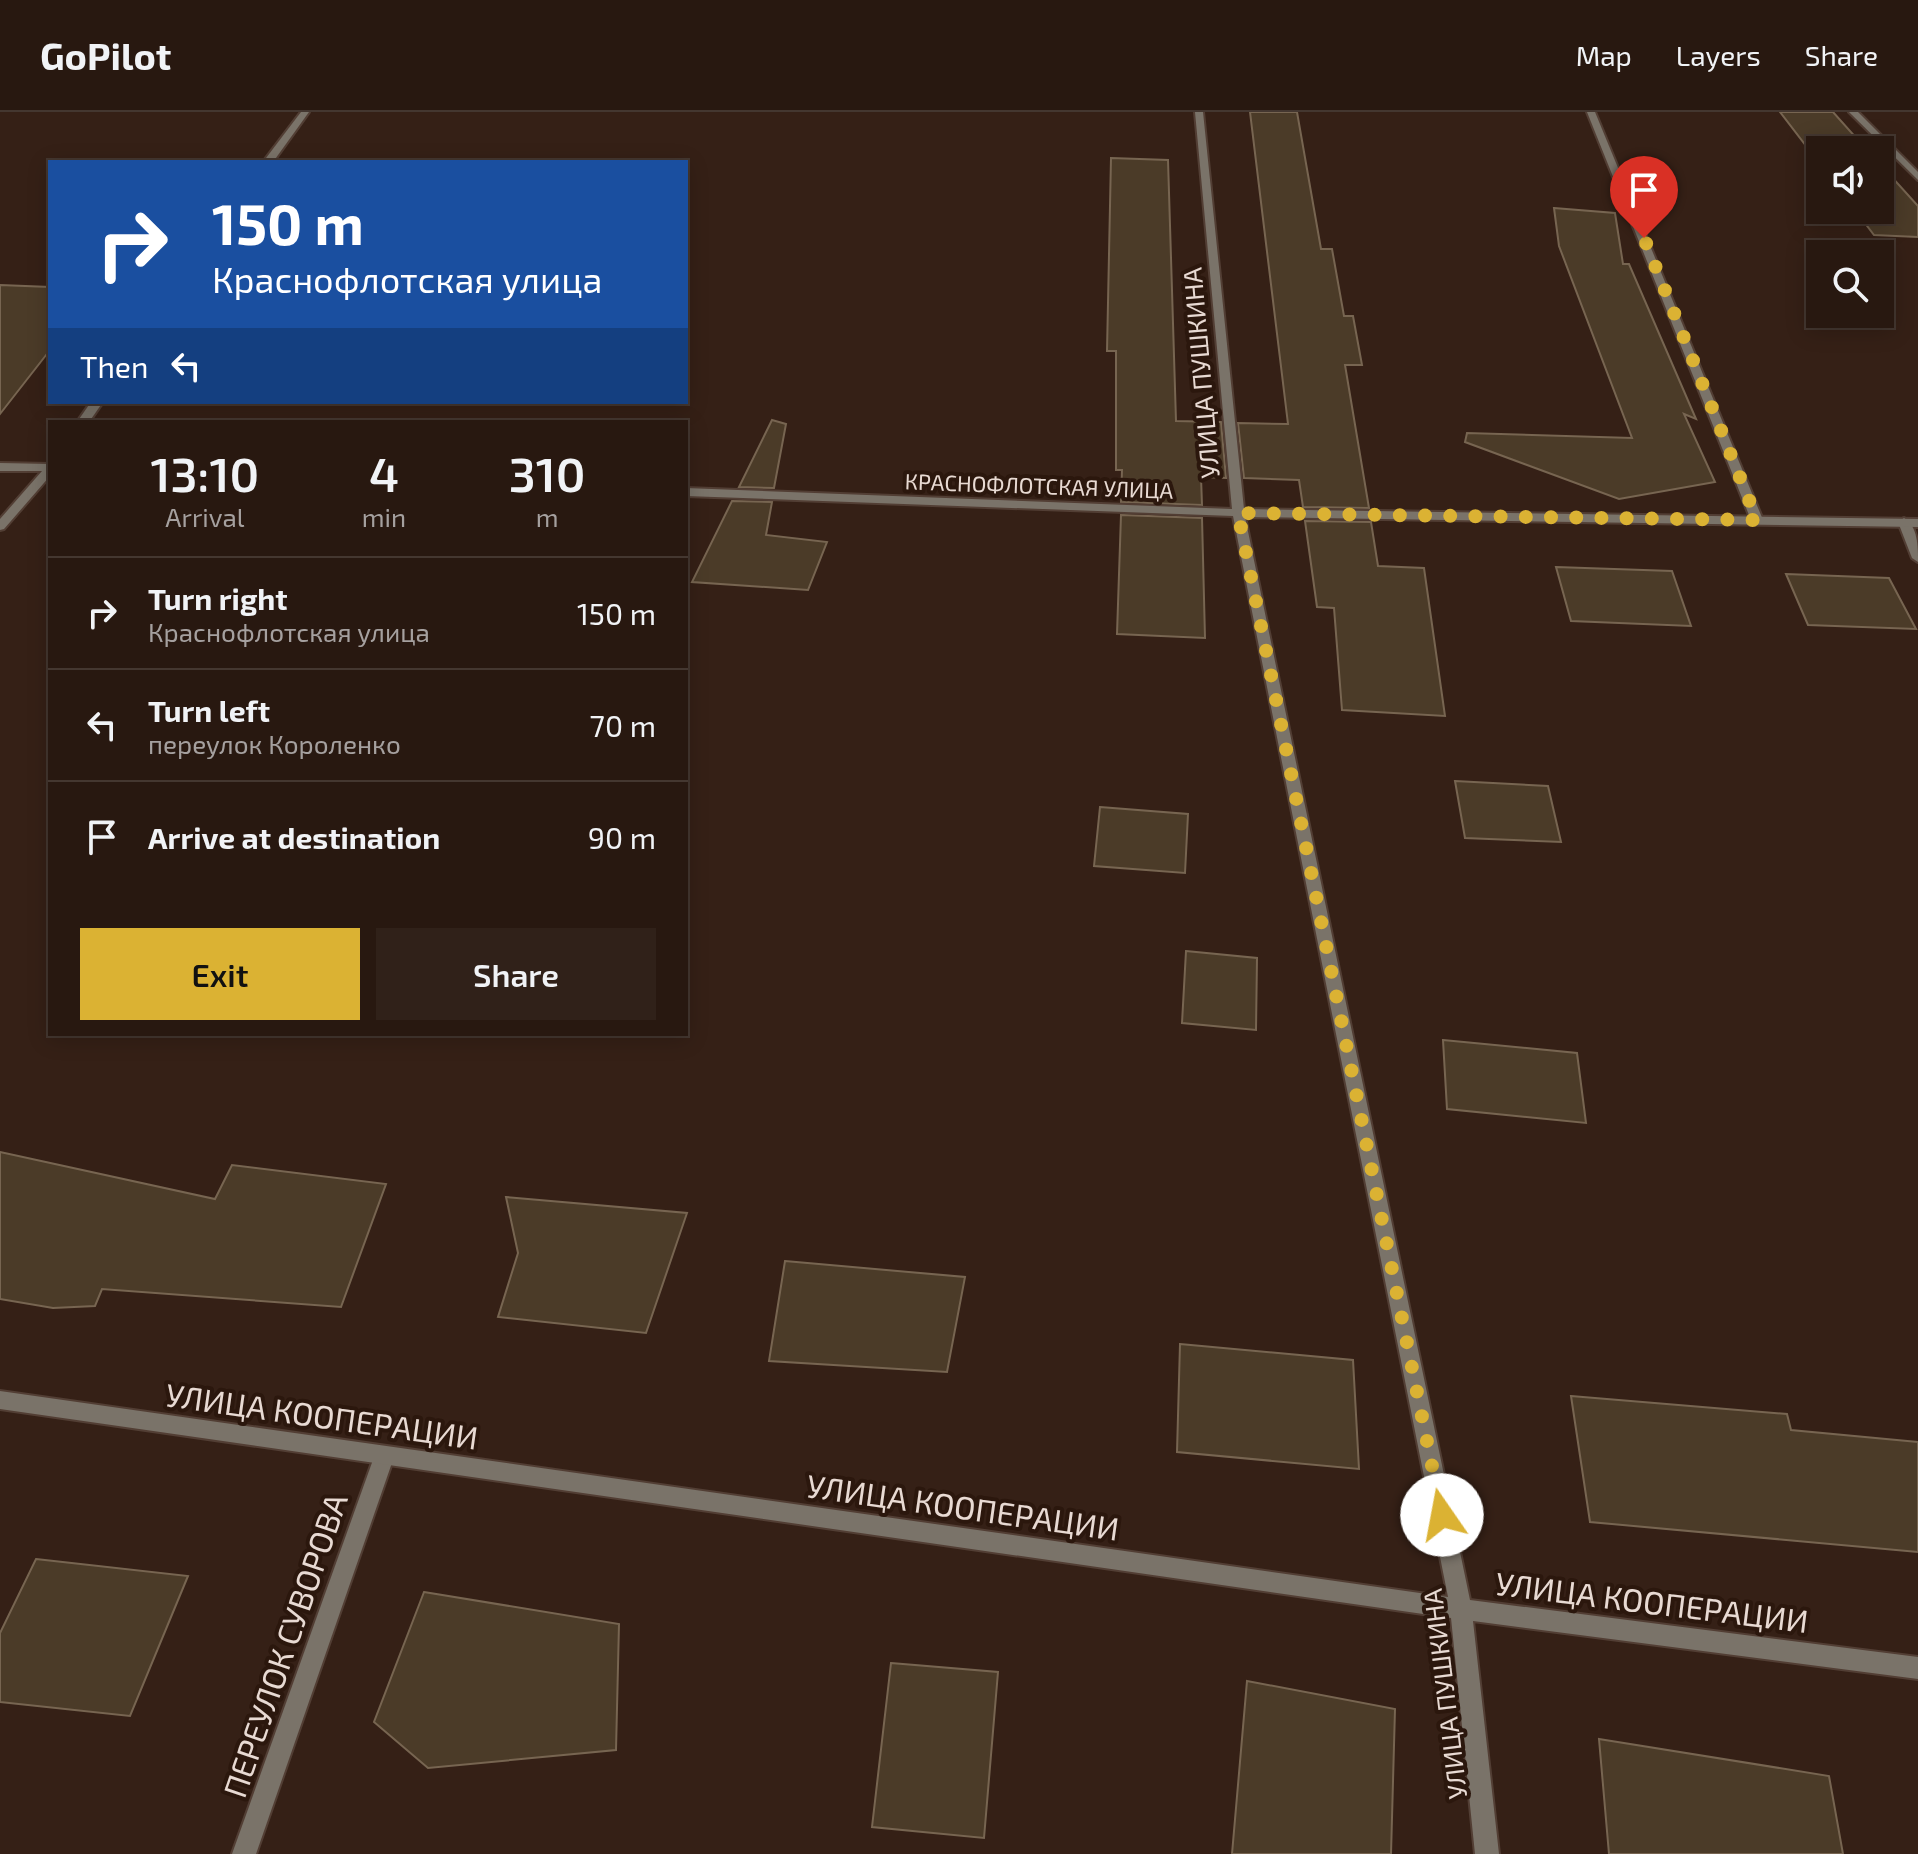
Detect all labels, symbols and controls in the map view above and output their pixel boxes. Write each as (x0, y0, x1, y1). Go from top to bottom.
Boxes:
text: GoPilot (40, 32, 171, 78)
text: Map (1576, 38, 1632, 72)
text: Layers (1676, 38, 1761, 72)
text: Share (1805, 38, 1878, 72)
map controls (1806, 136, 1894, 328)
button: sound (1806, 136, 1894, 224)
pin (1610, 156, 1678, 238)
icon: arrive (1622, 168, 1666, 212)
text: 150 m (212, 189, 364, 256)
icon: right (80, 192, 184, 296)
button: search (1806, 240, 1894, 328)
text: Краснофлотская улица (212, 257, 602, 300)
street label: УЛИЦА ПУШКИНА (1175, 266, 1225, 480)
icon: left (164, 344, 208, 388)
text: Then (80, 348, 148, 384)
text: 13:10 (151, 444, 259, 502)
text: 4 (369, 444, 399, 502)
text: 310 (509, 444, 585, 502)
street label: КРАСНОФЛОТСКАЯ УЛИЦА (904, 467, 1174, 503)
text: Arrival (165, 501, 244, 532)
text: min (362, 501, 406, 532)
text: m (536, 501, 558, 532)
text: Turn right (148, 580, 288, 616)
icon: right (80, 591, 124, 635)
text: 150 m (577, 595, 656, 631)
text: Краснофлотская улица (148, 616, 430, 647)
text: Turn left (148, 692, 270, 728)
icon: left (80, 703, 124, 747)
text: 70 m (590, 707, 656, 743)
text: переулок Короленко (148, 728, 401, 759)
icon: arrive (80, 815, 124, 859)
text: Arrive at destination (148, 819, 440, 855)
text: 90 m (588, 819, 656, 855)
button: Exit (80, 928, 360, 1020)
button: Share (376, 928, 656, 1020)
street label: УЛИЦА КООПЕРАЦИИ (163, 1374, 481, 1456)
street label: УЛИЦА КООПЕРАЦИИ (804, 1465, 1122, 1547)
position arrow (1400, 1473, 1484, 1557)
street label: ПЕРЕУЛОК СУВОРОВА (214, 1488, 354, 1802)
street label: УЛИЦА КООПЕРАЦИИ (1493, 1563, 1811, 1639)
street label: УЛИЦА ПУШКИНА (1416, 1587, 1472, 1801)

